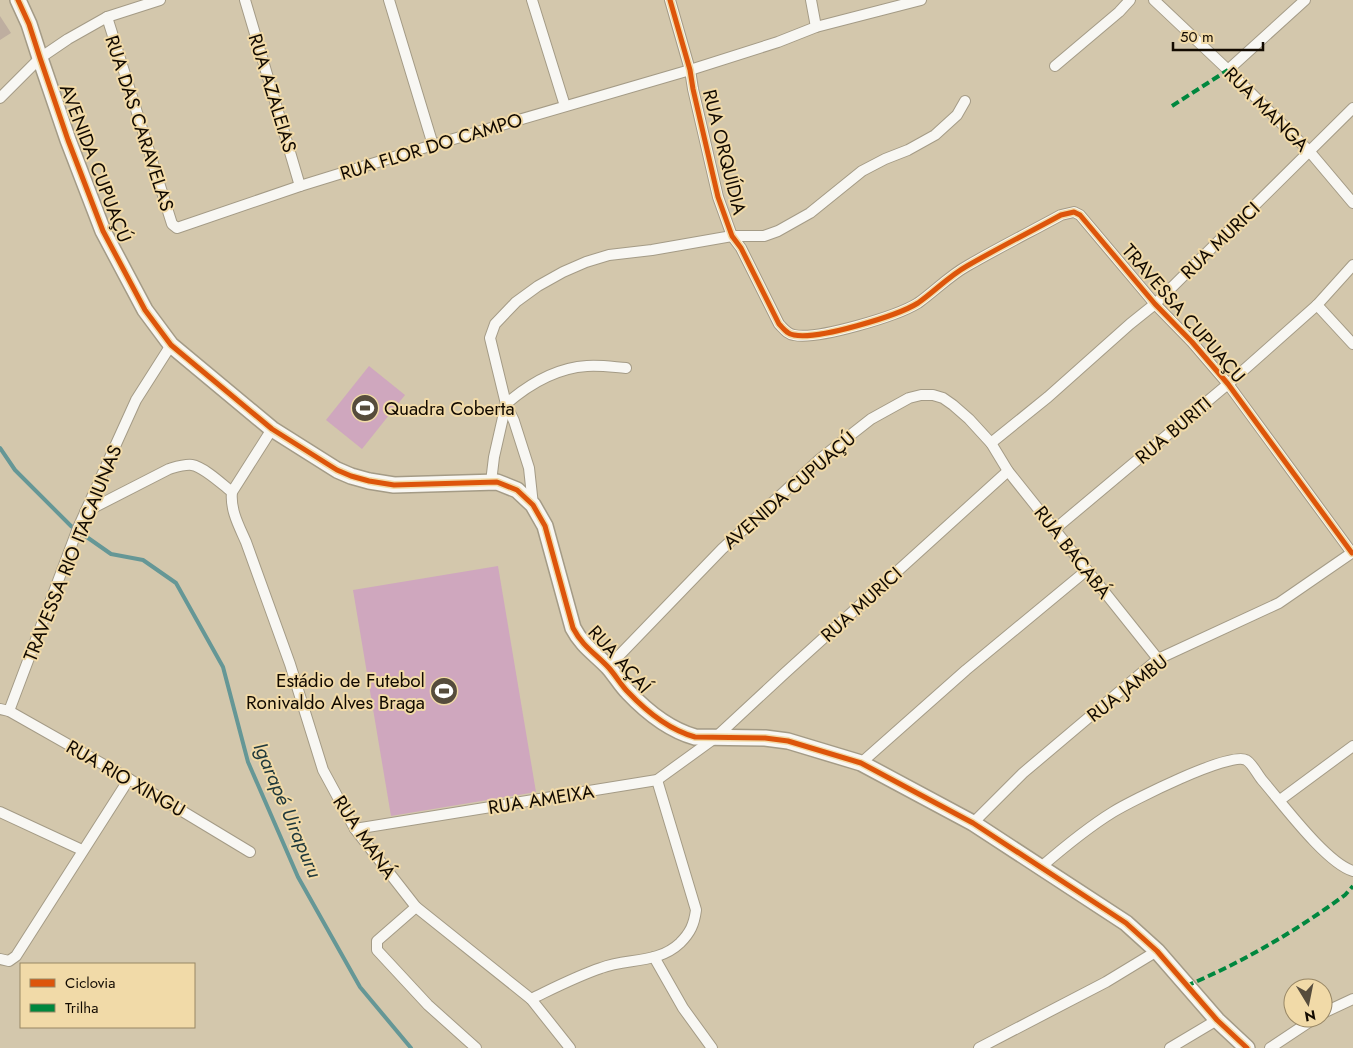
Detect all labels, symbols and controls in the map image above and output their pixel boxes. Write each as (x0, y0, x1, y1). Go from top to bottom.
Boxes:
scale bar (1173, 20, 1263, 52)
text: 50 m (1180, 26, 1214, 48)
street label: RUA AZALEIAS (242, 30, 303, 156)
street label: RUA DAS CARAVELAS (98, 32, 181, 215)
street label: RUA MANGA (1218, 61, 1315, 158)
street label: AVENIDA CUPUAÇÚ (53, 80, 138, 246)
street label: RUA ORQUÍDIA (696, 87, 753, 218)
street label: RUA FLOR DO CAMPO (337, 106, 526, 187)
street label: RUA MURICI (1175, 196, 1266, 285)
street label: TRAVESSA CUPUAÇU (1116, 238, 1252, 389)
street label: RUA BURITI (1129, 390, 1217, 470)
sports icon: Quadra Coberta (350, 393, 380, 423)
place label: Quadra Coberta (384, 395, 515, 422)
street label: AVENIDA CUPUAÇÚ (717, 425, 861, 556)
street label: TRAVESSA RIO ITACAIUNAS (17, 441, 128, 665)
street label: RUA BACABÁ (1028, 500, 1118, 605)
street label: RUA MURICI (815, 561, 908, 648)
street label: RUA AÇAÍ (582, 619, 658, 699)
street label: RUA JAMBU (1081, 648, 1173, 729)
place label: Estádio de Futebol Ronivaldo Alves Braga (246, 667, 425, 716)
sports icon: Estádio de Futebol Ronivaldo Alves Braga (429, 676, 459, 706)
street label: RUA RIO XINGU (61, 733, 190, 823)
water label: Igarapé Uirapuru (246, 738, 329, 882)
street label: RUA AMEIXA (486, 778, 596, 821)
street label: RUA MANÁ (327, 790, 403, 885)
legend (20, 963, 195, 1028)
text: Ciclovia (65, 972, 115, 994)
north arrow (1283, 978, 1333, 1028)
text: Trilha (65, 997, 98, 1019)
text: N (1303, 1005, 1317, 1027)

